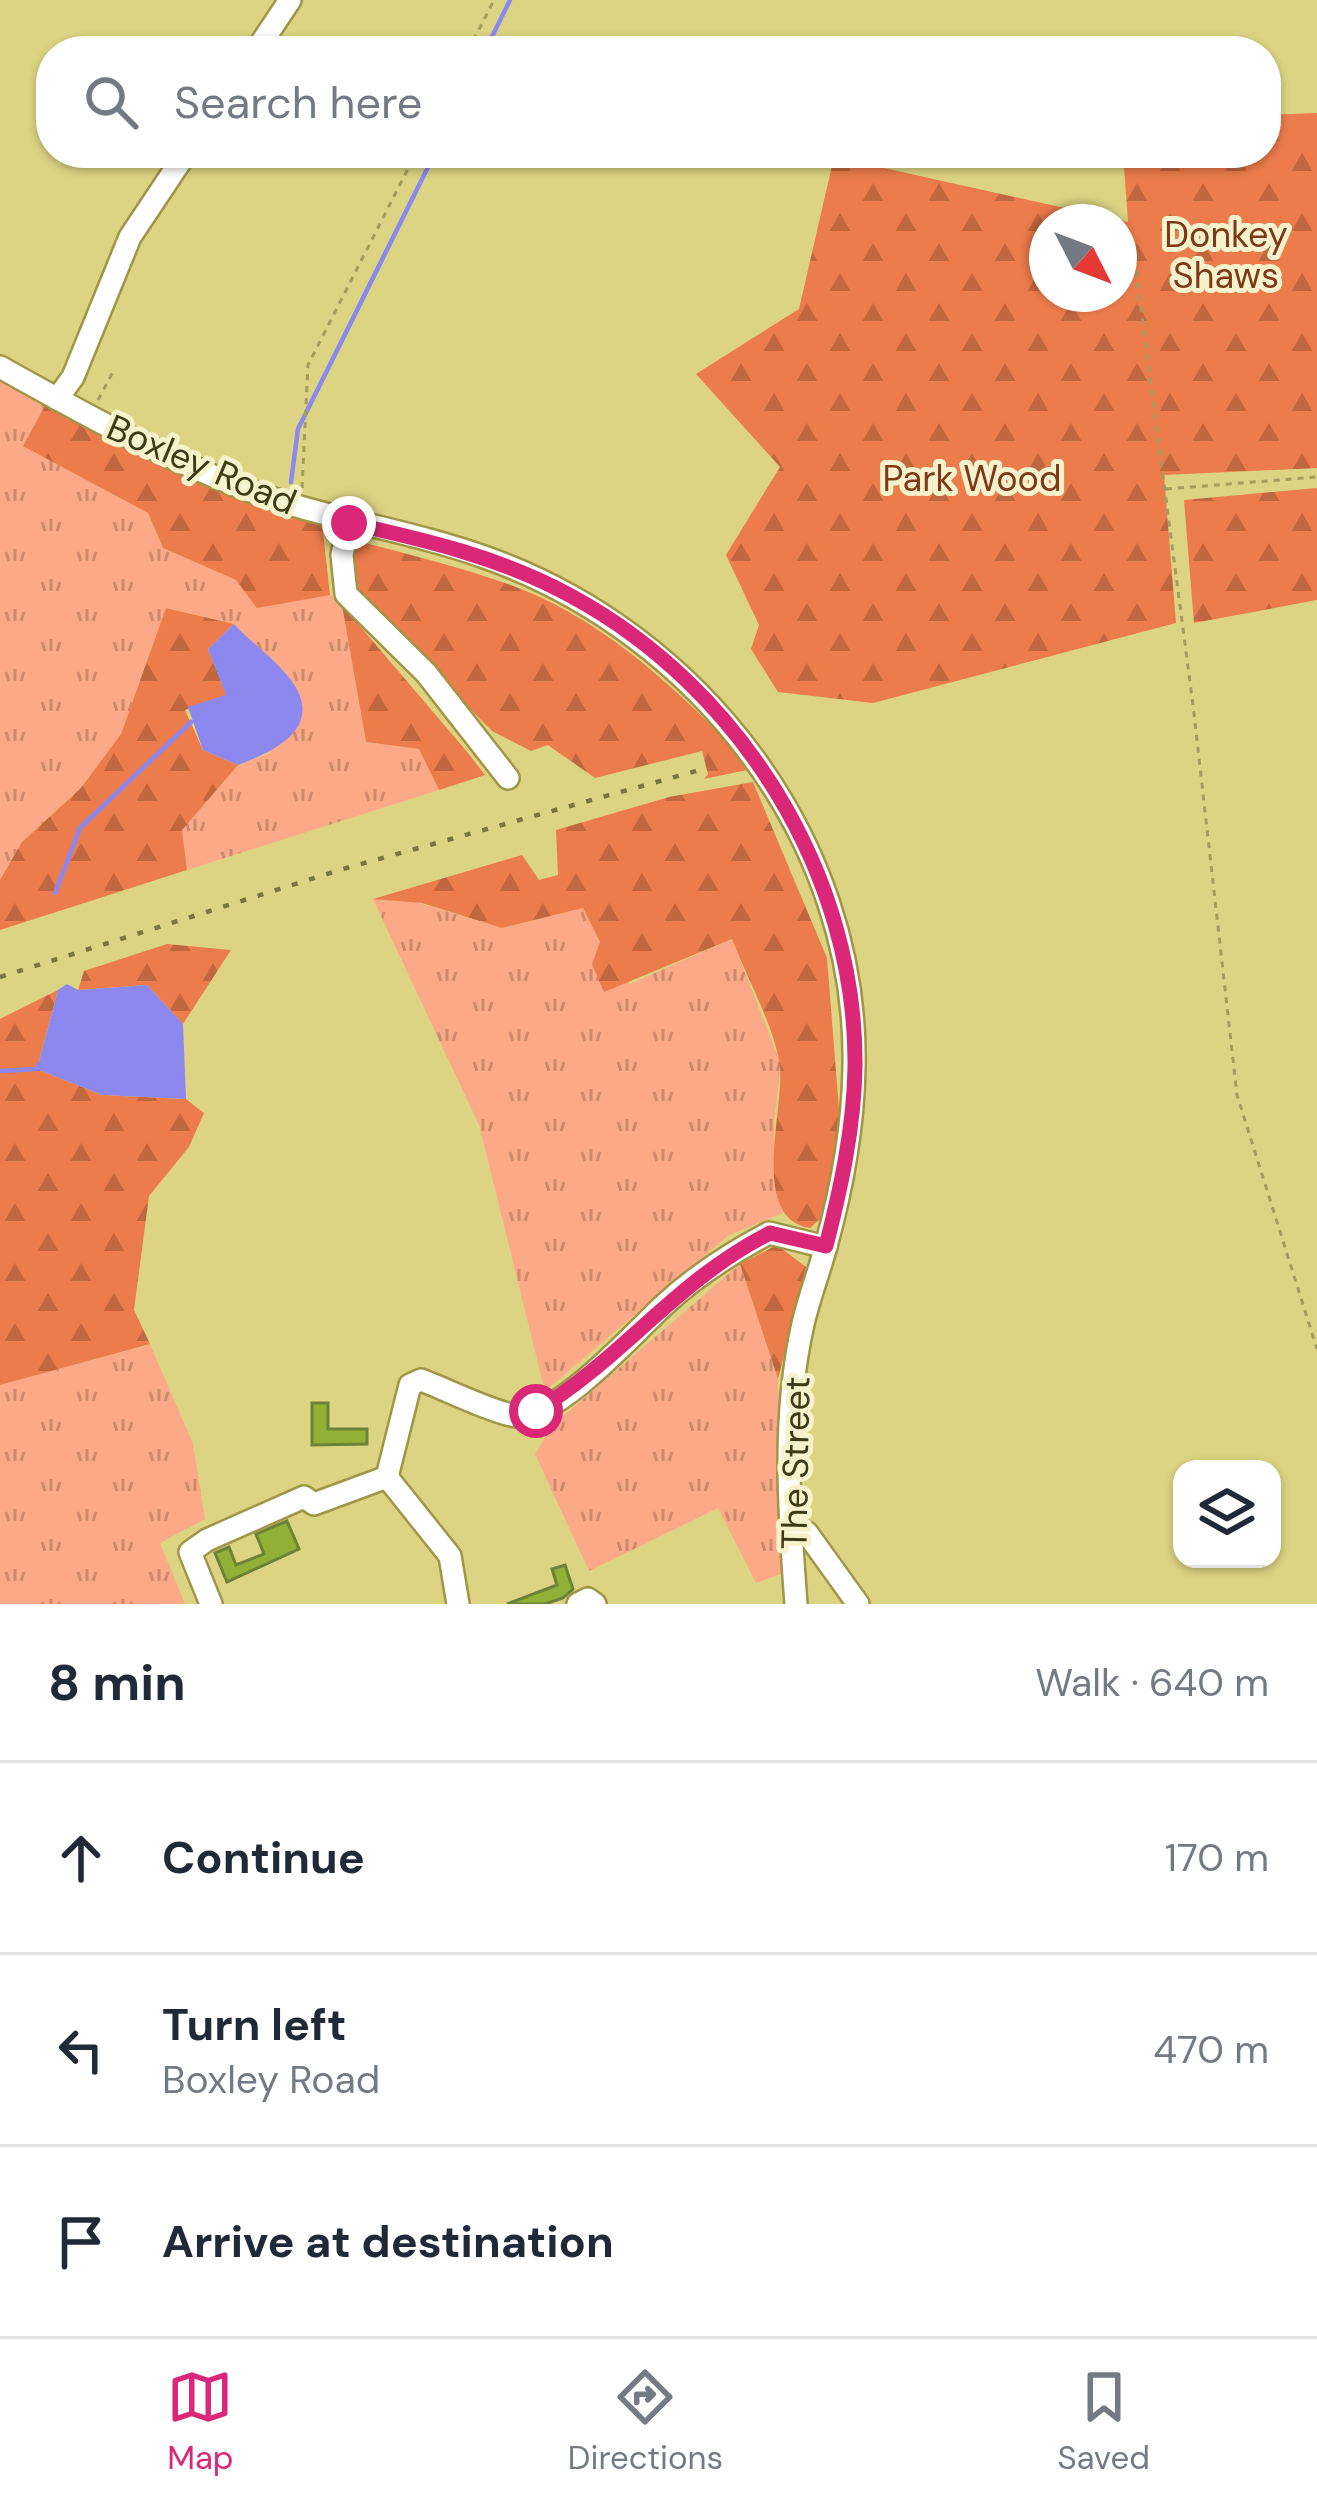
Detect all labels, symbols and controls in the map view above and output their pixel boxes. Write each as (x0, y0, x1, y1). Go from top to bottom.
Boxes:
search box (36, 36, 1281, 168)
icon: search (78, 69, 144, 135)
text: Search here (174, 73, 422, 132)
north arrow (1029, 204, 1137, 312)
park label: Donkey Shaws (1164, 211, 1288, 299)
street label: Boxley Road (100, 403, 304, 525)
park label: Park Wood (883, 455, 1061, 502)
route end (322, 496, 376, 550)
street label: The Street (770, 1376, 821, 1550)
route start (509, 1384, 563, 1438)
map controls (1173, 1460, 1281, 1568)
button: layers (1173, 1460, 1281, 1568)
text: 8 min (48, 1649, 186, 1716)
text: Walk · 640 m (1035, 1657, 1269, 1708)
icon: ahead (48, 1825, 114, 1891)
text: Continue (162, 1828, 365, 1887)
text: 170 m (1165, 1832, 1269, 1883)
text: Turn left (162, 1995, 346, 2054)
icon: left (48, 2017, 114, 2083)
text: 470 m (1153, 2024, 1269, 2075)
text: Boxley Road (162, 2054, 380, 2105)
icon: arrive (48, 2209, 114, 2275)
text: Arrive at destination (162, 2212, 614, 2271)
tab: Map (167, 2364, 234, 2479)
tab: Directions (568, 2364, 723, 2479)
tab: Saved (1057, 2364, 1150, 2479)

